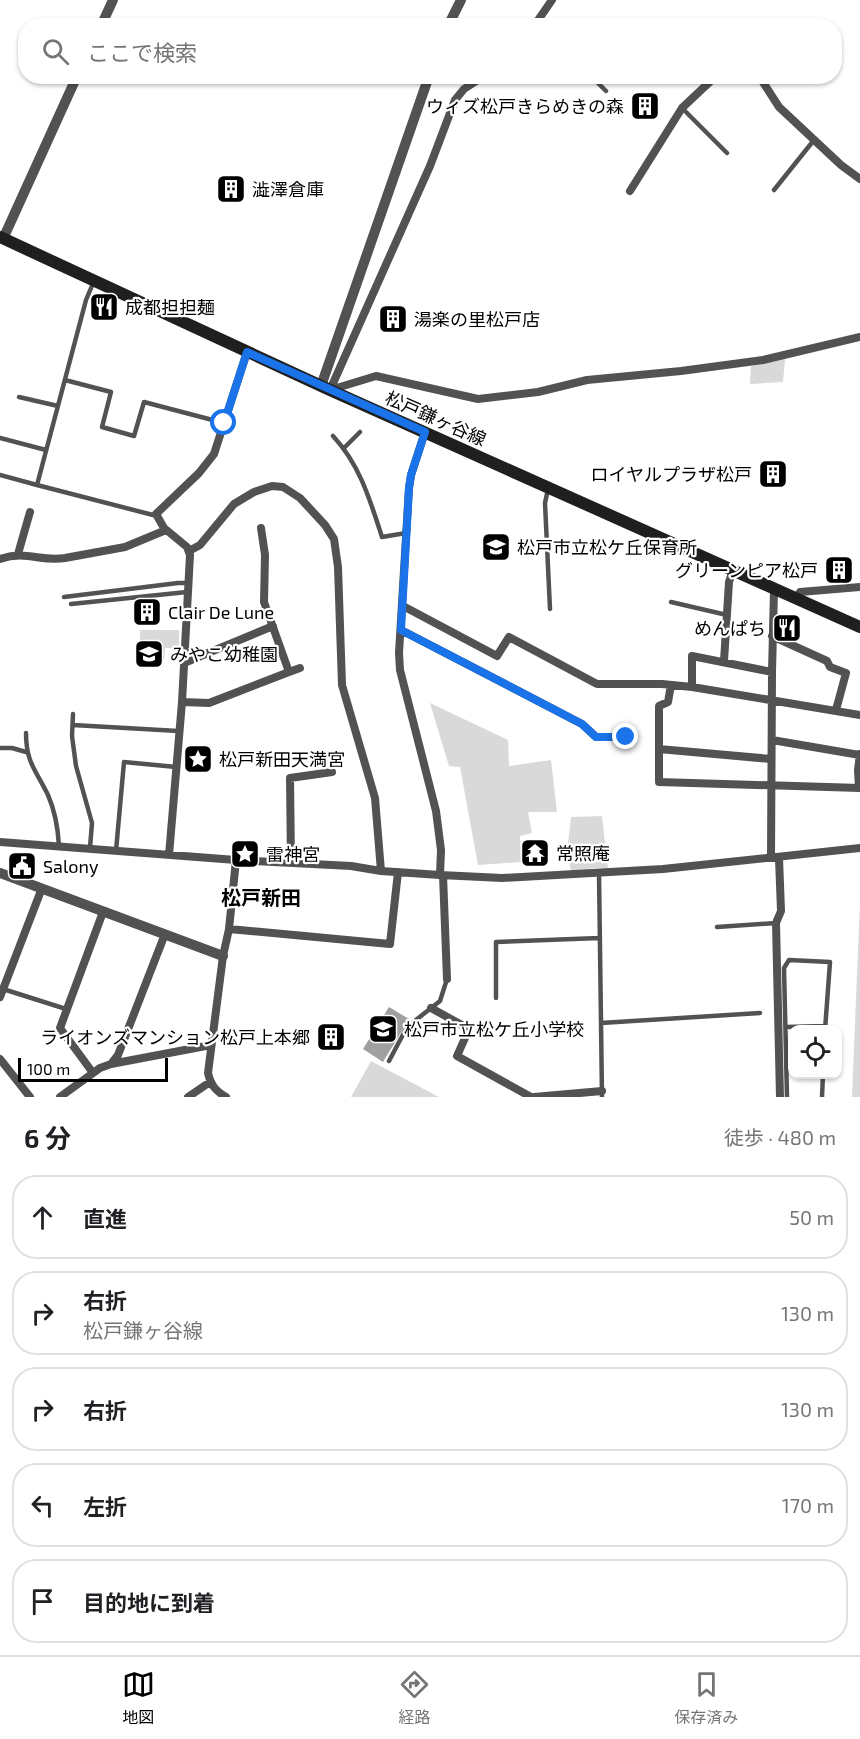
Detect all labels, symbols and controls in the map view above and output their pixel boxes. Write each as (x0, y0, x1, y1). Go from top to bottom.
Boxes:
search box (18, 18, 842, 84)
icon: search (39, 35, 72, 68)
text: ここで検索 (87, 39, 197, 65)
building icon: ウィズ松戸きらめきの森 (629, 90, 661, 122)
place label: ウィズ松戸きらめきの森 (426, 95, 624, 117)
building icon: 澁澤倉庫 (215, 173, 247, 205)
place label: 澁澤倉庫 (252, 178, 324, 200)
restaurant icon: 成都担担麺 (88, 291, 120, 323)
place label: 成都担担麺 (125, 296, 215, 318)
building icon: 湯楽の里松戸店 (377, 303, 409, 335)
place label: 湯楽の里松戸店 (414, 308, 540, 330)
street label: 松戸鎌ヶ谷線 (382, 386, 490, 450)
route start (210, 409, 236, 435)
building icon: ロイヤルプラザ松戸 (757, 458, 789, 490)
place label: ロイヤルプラザ松戸 (591, 463, 752, 485)
school or university icon: 松戸市立松ケ丘保育所 (480, 531, 512, 563)
place label: 松戸市立松ケ丘保育所 (517, 536, 697, 558)
building icon: グリーンピア松戸 (823, 554, 855, 586)
place label: グリーンピア松戸 (675, 559, 818, 581)
building icon: Clair De Lune (131, 596, 163, 628)
place label: Clair De Lune (168, 601, 274, 623)
restaurant icon: めんぱち (771, 612, 803, 644)
place label: めんぱち (694, 617, 766, 639)
school or university icon: みやこ幼稚園 (133, 638, 165, 670)
place label: みやこ幼稚園 (170, 643, 278, 665)
route end (612, 723, 638, 749)
place icon: 松戸新田天満宮 (182, 743, 214, 775)
place label: 松戸新田天満宮 (219, 748, 345, 770)
temple icon: 常照庵 (519, 837, 551, 869)
place icon: 雷神宮 (229, 838, 261, 870)
place label: 常照庵 (556, 842, 610, 864)
place label: 雷神宮 (266, 843, 320, 865)
public building icon: Salony (6, 850, 38, 882)
place label: Salony (43, 855, 99, 877)
district label: 松戸新田 (221, 885, 301, 909)
school or university icon: 松戸市立松ケ丘小学校 (367, 1013, 399, 1045)
place label: 松戸市立松ケ丘小学校 (404, 1018, 584, 1040)
building icon: ライオンズマンション松戸上本郷 (315, 1021, 347, 1053)
map controls (788, 1025, 842, 1079)
button: locate (788, 1025, 842, 1079)
place label: ライオンズマンション松戸上本郷 (40, 1026, 310, 1048)
scale bar (18, 1055, 168, 1082)
text: 100 m (27, 1059, 70, 1078)
text: 6 分 (24, 1122, 71, 1153)
text: 徒歩 · 480 m (724, 1125, 836, 1149)
icon: ahead (26, 1201, 59, 1234)
text: 直進 (83, 1205, 127, 1231)
text: 50 m (789, 1205, 834, 1229)
text: 右折 (83, 1287, 127, 1313)
icon: right (26, 1297, 59, 1330)
text: 130 m (781, 1301, 834, 1325)
text: 松戸鎌ヶ谷線 (83, 1318, 203, 1342)
icon: right (26, 1393, 59, 1426)
text: 右折 (83, 1397, 127, 1423)
text: 130 m (781, 1397, 834, 1421)
icon: left (26, 1489, 59, 1522)
text: 左折 (83, 1493, 127, 1519)
text: 170 m (782, 1493, 834, 1517)
icon: arrive (26, 1585, 59, 1618)
text: 目的地に到着 (83, 1589, 215, 1615)
tab: 地図 (122, 1668, 155, 1728)
tab: 経路 (398, 1668, 431, 1728)
tab: 保存済み (674, 1668, 738, 1728)

